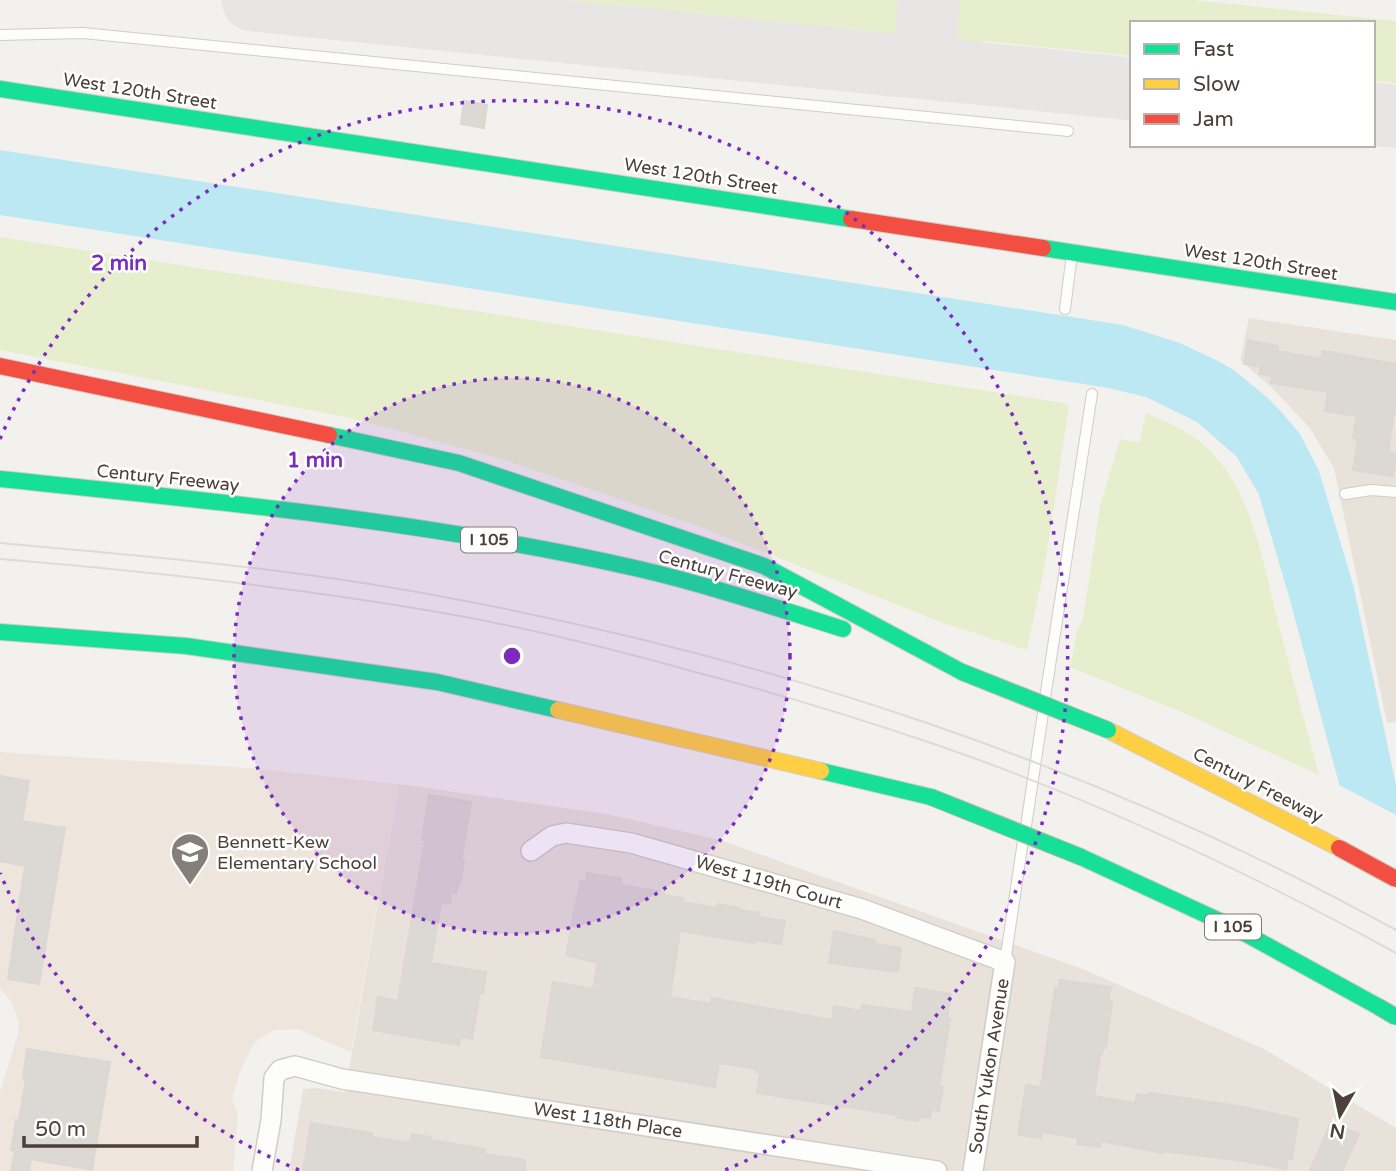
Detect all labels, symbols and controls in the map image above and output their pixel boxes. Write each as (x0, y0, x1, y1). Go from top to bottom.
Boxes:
legend (1130, 21, 1375, 147)
text: Fast (1193, 37, 1234, 62)
street label: West 120th Street (61, 68, 219, 114)
text: Slow (1193, 72, 1241, 97)
text: Jam (1193, 107, 1234, 132)
street label: West 120th Street (622, 153, 780, 199)
street label: West 120th Street (1182, 239, 1340, 285)
text: 2 min (91, 251, 147, 276)
text: 1 min (287, 448, 343, 473)
street label: Century Freeway (96, 460, 241, 496)
road number: I 105 (461, 527, 517, 552)
street label: Century Freeway (656, 545, 800, 603)
centre of rings (500, 644, 524, 668)
street label: Century Freeway (1189, 743, 1327, 827)
school or university icon: Bennett-Kew Elementary School (169, 831, 211, 886)
place label: Bennett-Kew Elementary School (217, 831, 377, 874)
street label: West 119th Court (693, 850, 845, 914)
road number: I 105 (1205, 914, 1261, 939)
street label: South Yukon Avenue (964, 977, 1014, 1155)
north arrow (1305, 1080, 1375, 1150)
street label: West 118th Place (532, 1097, 684, 1143)
scale bar (24, 1104, 198, 1148)
text: 50 m (35, 1117, 86, 1142)
text: N (1328, 1119, 1347, 1143)

